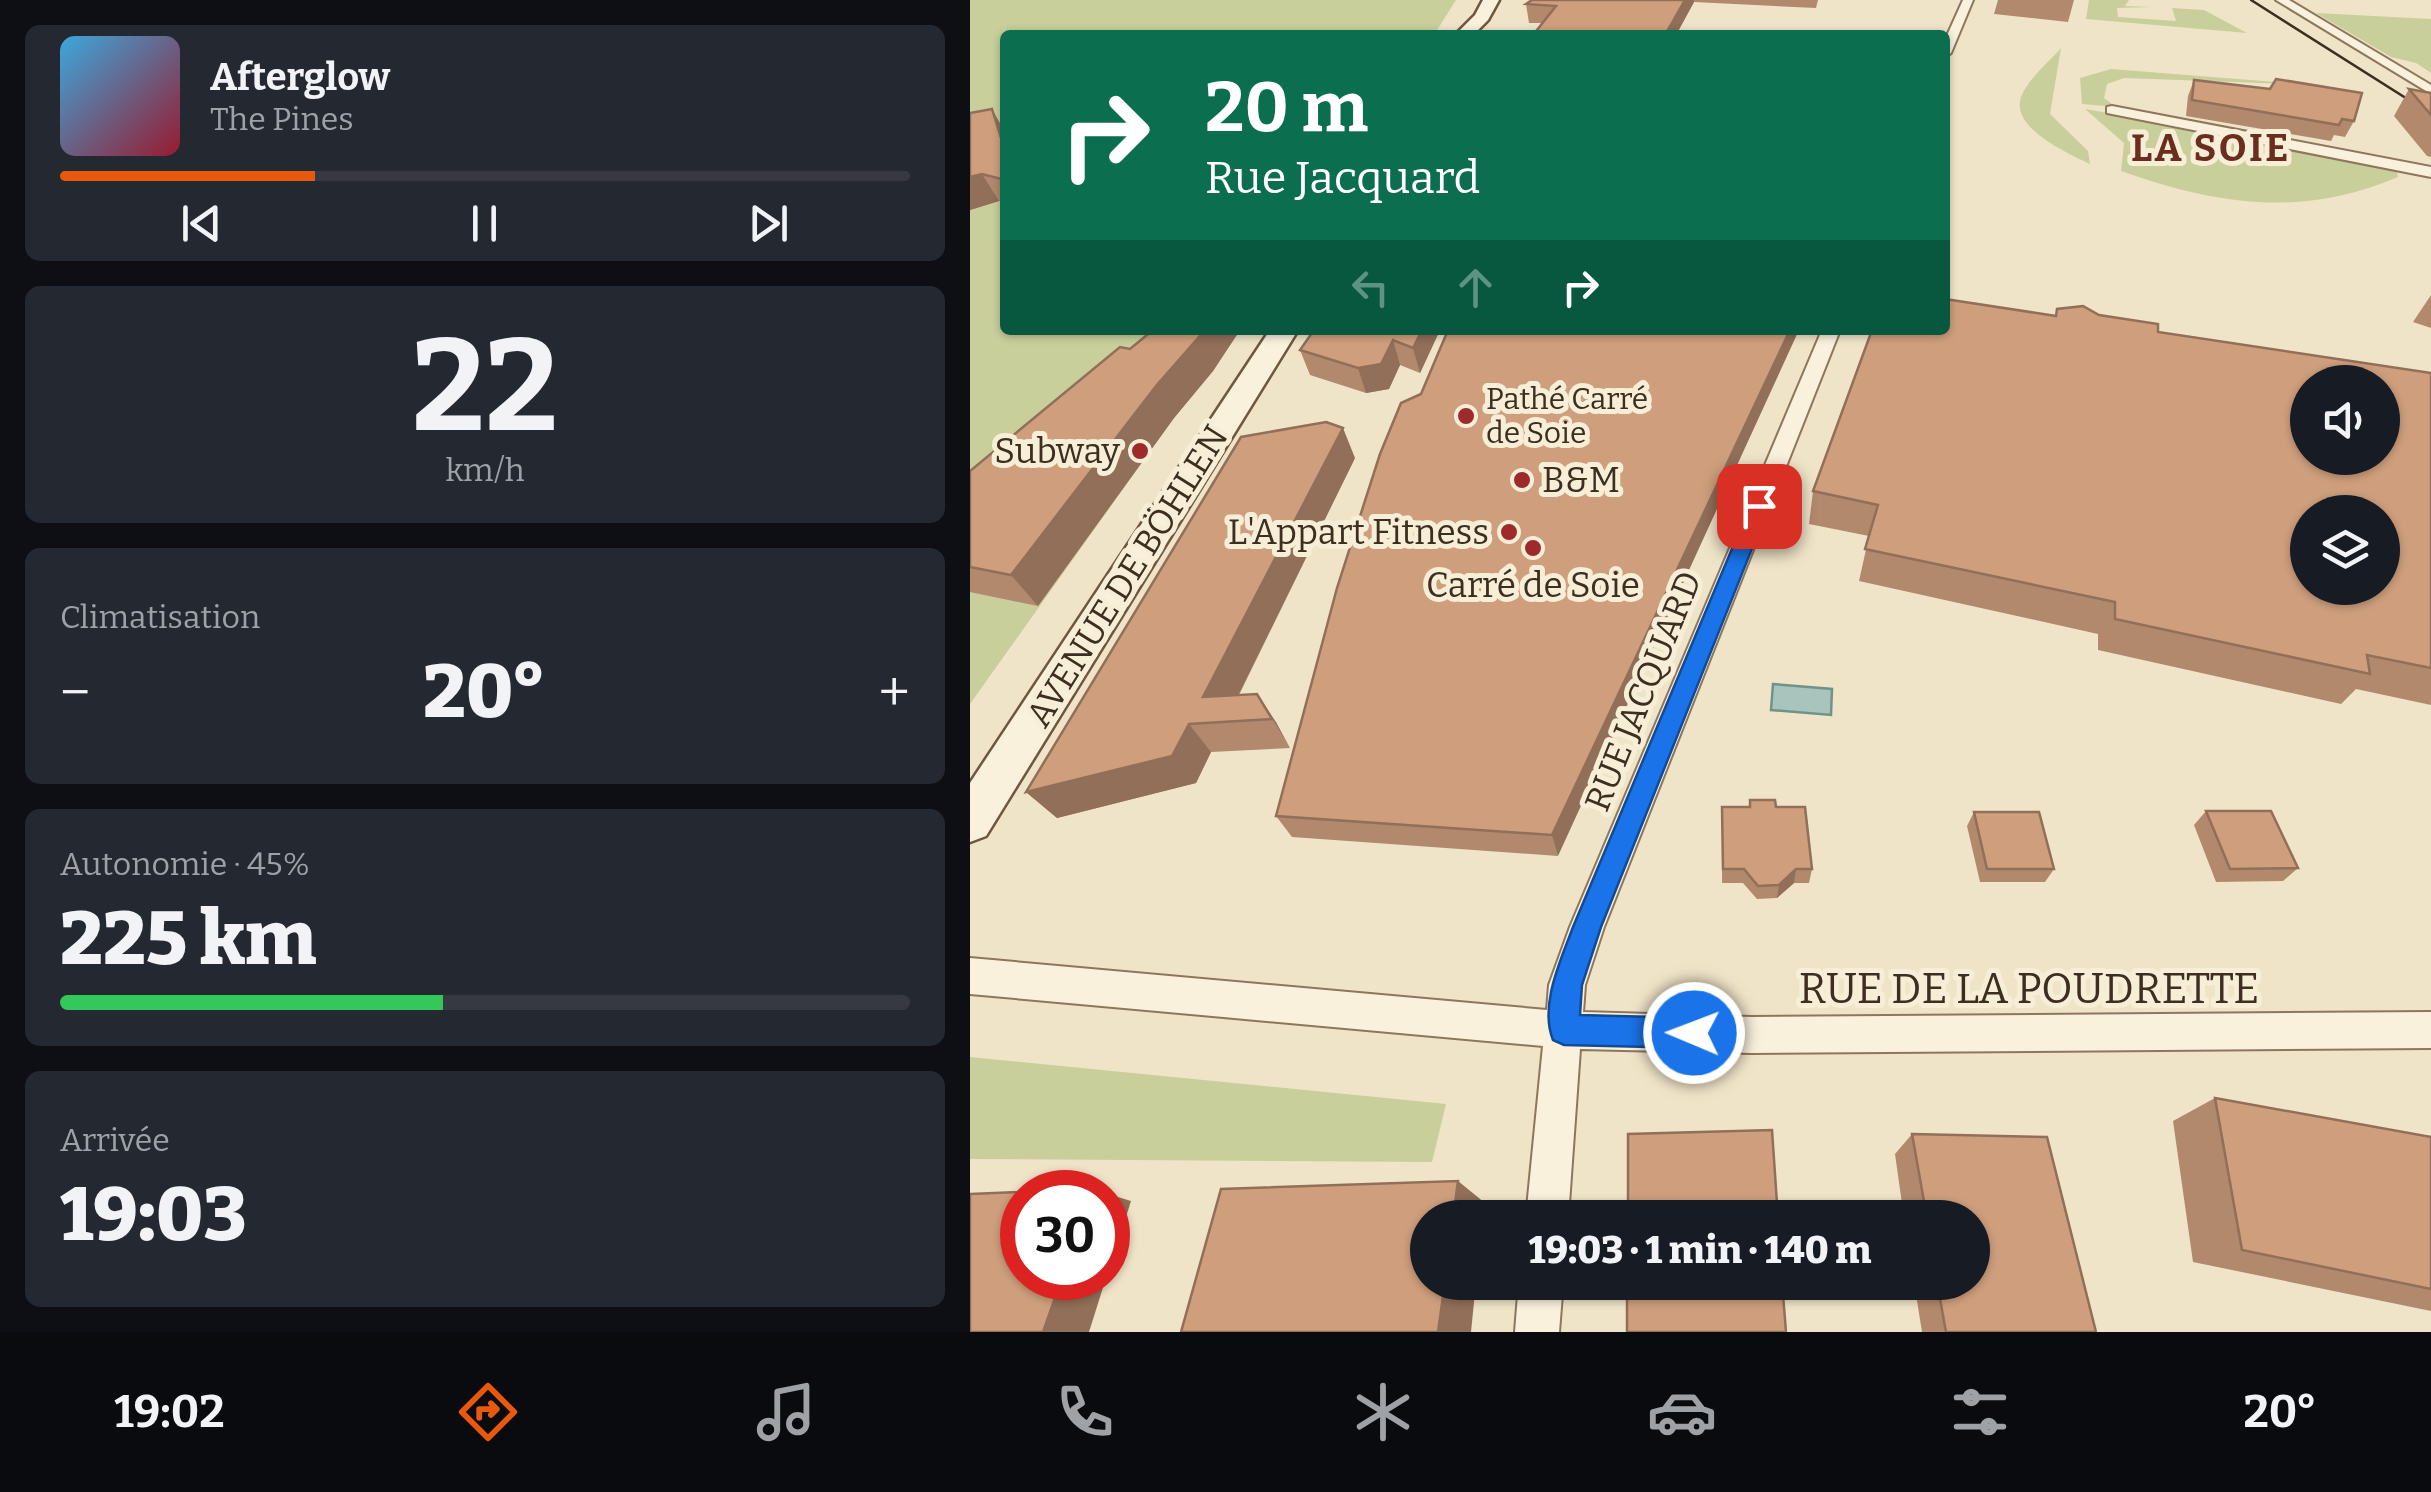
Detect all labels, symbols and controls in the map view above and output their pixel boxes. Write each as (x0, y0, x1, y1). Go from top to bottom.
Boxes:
text: Afterglow (210, 54, 390, 100)
text: 20 m (1205, 66, 1368, 150)
icon: right (1040, 70, 1170, 200)
text: The Pines (210, 100, 354, 138)
district label: LA SOIE (2131, 125, 2291, 171)
text: Rue Jacquard (1205, 151, 1480, 205)
icon: previous (174, 196, 229, 251)
icon: pause (457, 196, 512, 251)
icon: next (741, 196, 796, 251)
icon: left (1343, 260, 1398, 315)
icon: ahead (1448, 260, 1503, 315)
icon: right (1553, 260, 1608, 315)
text: 22 (412, 308, 558, 464)
map controls (2290, 365, 2400, 605)
button: sound (2290, 365, 2400, 475)
place label: Pathé Carré de Soie (1486, 381, 1648, 451)
marker: Pathé Carré de Soie (1455, 405, 1477, 427)
street label: AVENUE DE BÖHLEN (1017, 418, 1237, 734)
place label: Subway (994, 430, 1120, 472)
marker: Subway (1129, 440, 1151, 462)
text: km/h (445, 451, 525, 489)
place label: B&M (1542, 459, 1620, 501)
pin (1717, 464, 1802, 549)
marker: B&M (1511, 469, 1533, 491)
icon: arrive (1732, 479, 1787, 534)
button: layers (2290, 495, 2400, 605)
place label: L'Appart Fitness (1228, 511, 1489, 553)
marker: L'Appart Fitness (1498, 521, 1520, 543)
marker: Carré de Soie (1522, 537, 1544, 559)
place label: Carré de Soie (1426, 564, 1640, 606)
street label: RUE JACQUARD (1576, 565, 1710, 817)
text: Climatisation (60, 598, 260, 636)
text: 20° (423, 647, 546, 737)
text: − (60, 660, 90, 726)
text: + (879, 660, 910, 726)
text: Autonomie · 45% (60, 845, 310, 883)
text: 225 km (60, 894, 316, 984)
street label: RUE DE LA POUDRETTE (1799, 964, 2259, 1014)
position arrow (1642, 981, 1746, 1085)
text: Arrivée (60, 1121, 170, 1159)
text: 19:03 (60, 1170, 247, 1260)
speed limit sign: 30 (1000, 1170, 1130, 1300)
text: 19:03 · 1 min · 140 m (1529, 1227, 1871, 1273)
icon: directions (453, 1377, 523, 1447)
icon: music (751, 1377, 821, 1447)
icon: phone (1050, 1377, 1120, 1447)
icon: climate (1348, 1377, 1418, 1447)
icon: car (1647, 1377, 1717, 1447)
icon: filters (1945, 1377, 2015, 1447)
text: 19:02 (114, 1385, 225, 1439)
text: 20° (2243, 1385, 2317, 1439)

